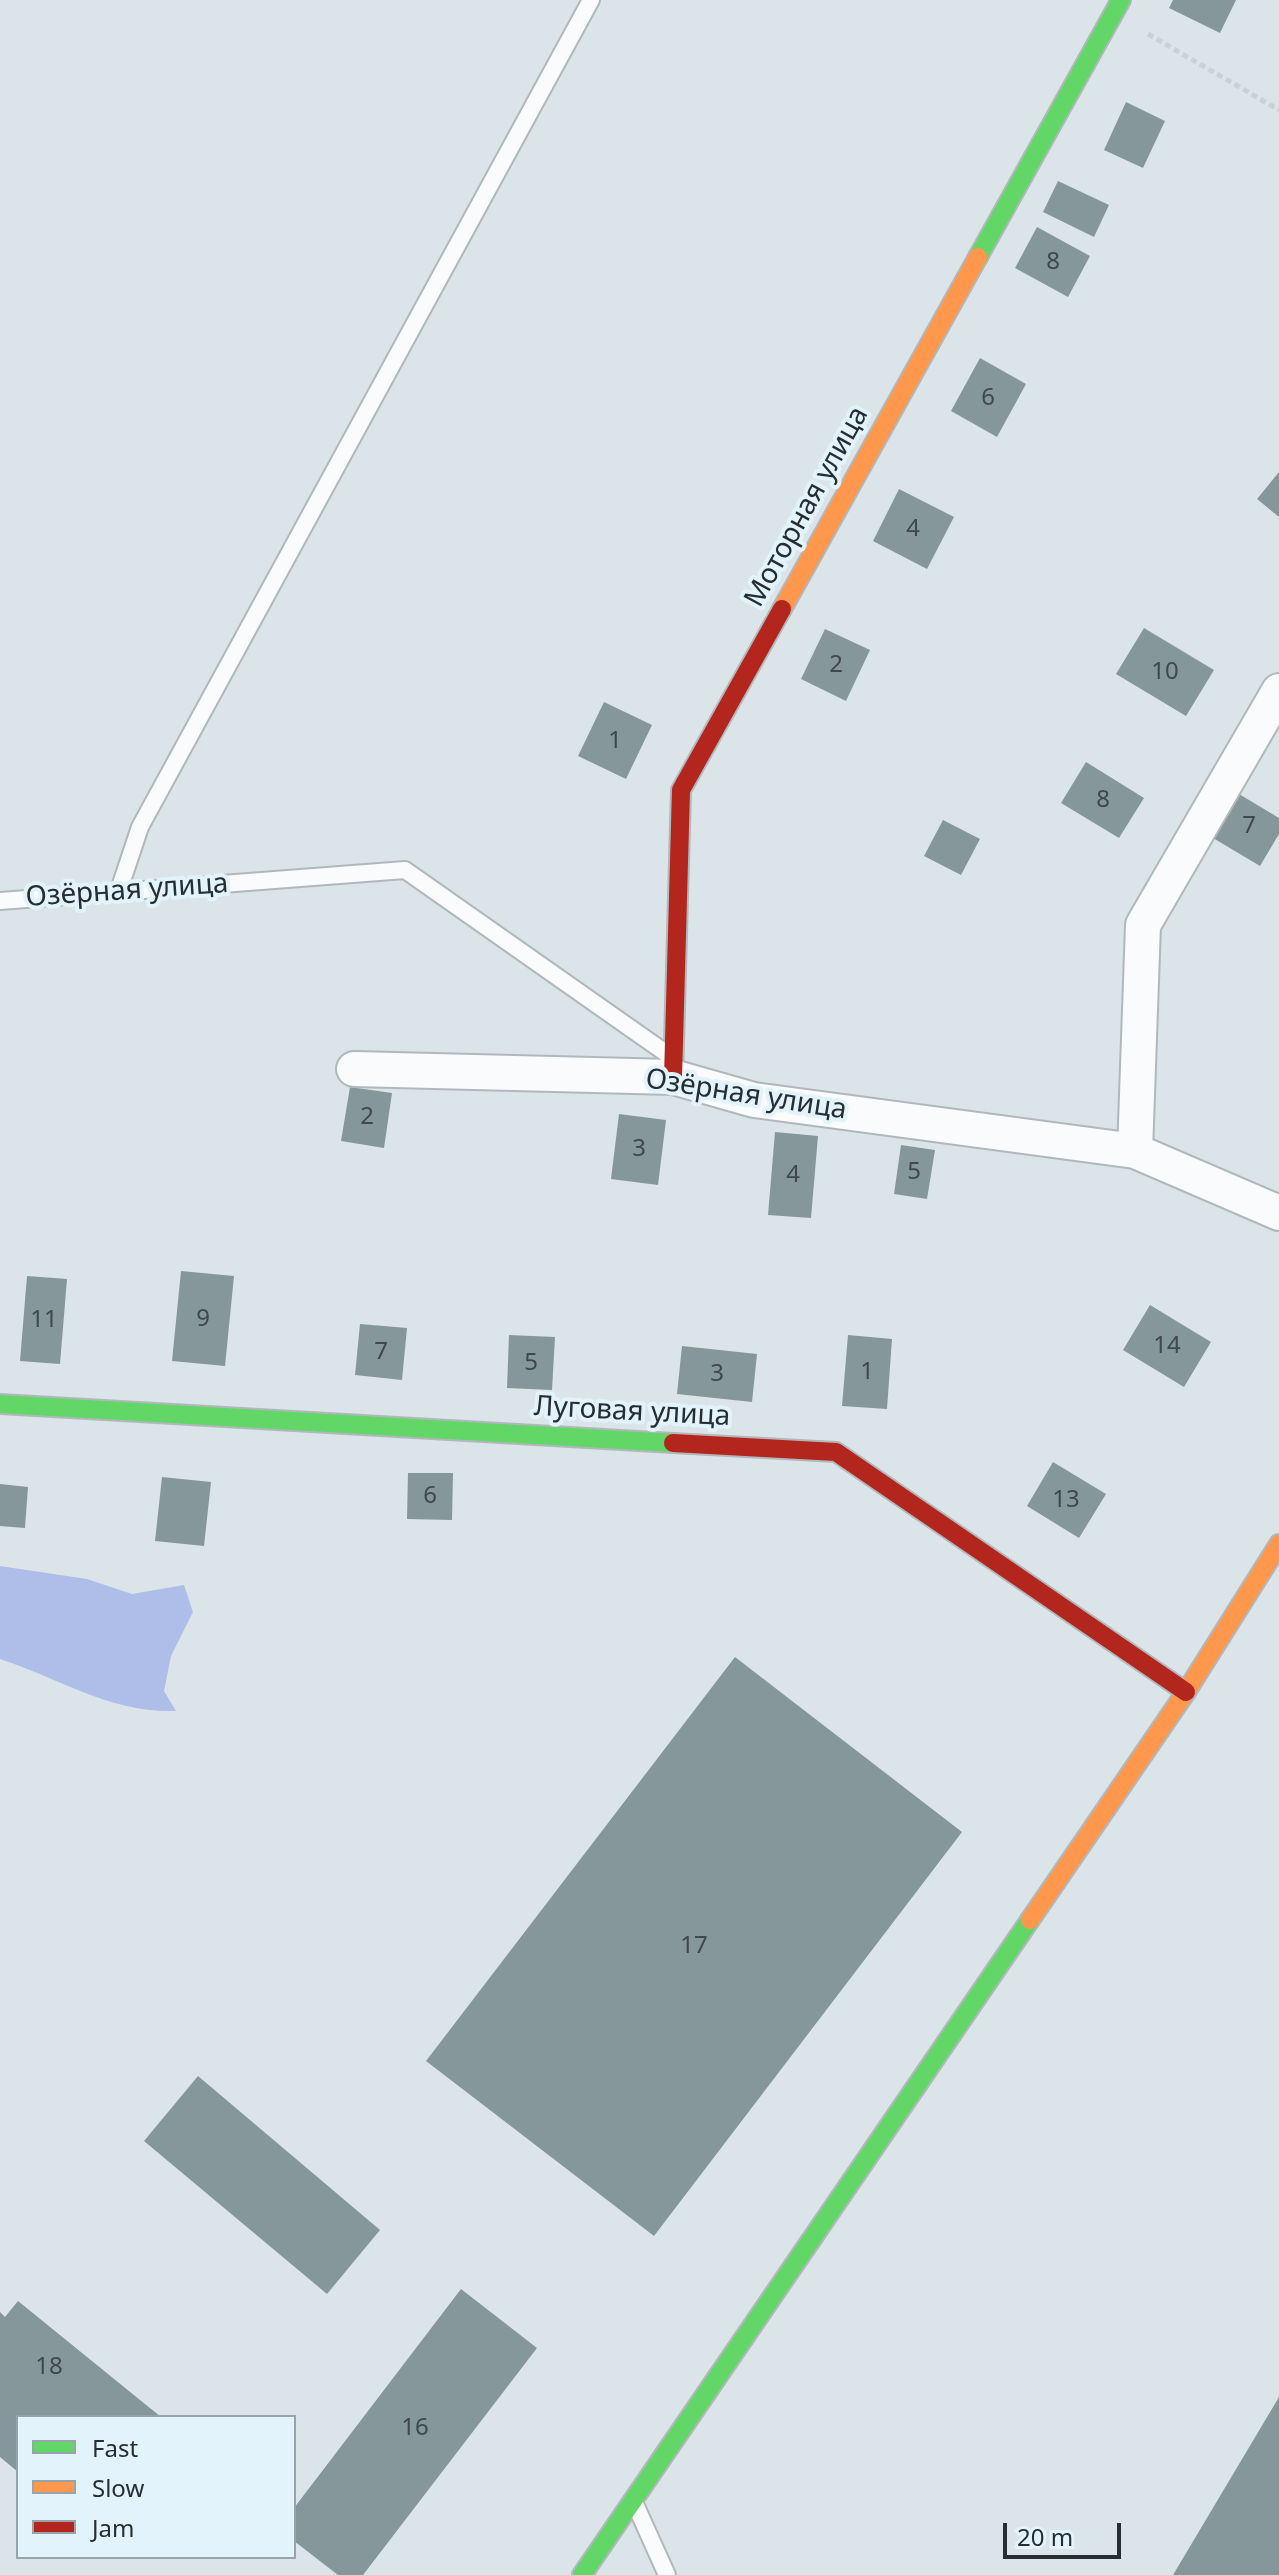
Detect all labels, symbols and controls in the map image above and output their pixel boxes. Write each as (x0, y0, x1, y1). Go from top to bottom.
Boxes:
house number: 8 (1046, 248, 1060, 276)
house number: 6 (981, 384, 995, 412)
street label: Моторная улица (738, 401, 876, 613)
house number: 4 (906, 515, 920, 543)
house number: 2 (829, 651, 843, 679)
house number: 10 (1151, 658, 1179, 686)
house number: 1 (608, 727, 622, 755)
house number: 8 (1096, 786, 1110, 814)
house number: 7 (1242, 812, 1256, 840)
street label: Озёрная улица (25, 867, 229, 915)
street label: Озёрная улица (643, 1063, 849, 1127)
house number: 2 (360, 1103, 374, 1131)
house number: 3 (632, 1135, 646, 1163)
house number: 5 (907, 1158, 921, 1186)
house number: 4 (786, 1161, 800, 1189)
house number: 9 (196, 1305, 210, 1333)
house number: 11 (30, 1306, 58, 1334)
house number: 14 (1153, 1332, 1181, 1360)
house number: 7 (374, 1338, 388, 1366)
house number: 5 (524, 1349, 538, 1377)
house number: 1 (860, 1358, 874, 1386)
house number: 3 (710, 1360, 724, 1388)
street label: Луговая улица (533, 1390, 731, 1434)
house number: 6 (423, 1482, 437, 1510)
house number: 13 (1052, 1486, 1080, 1514)
house number: 17 (680, 1932, 708, 1960)
house number: 18 (35, 2353, 63, 2381)
house number: 16 (401, 2414, 429, 2442)
legend (16, 2415, 296, 2559)
text: Fast (92, 2431, 138, 2464)
text: Slow (92, 2471, 144, 2504)
scale bar (1007, 2507, 1125, 2557)
text: Jam (92, 2511, 134, 2544)
text: 20 m (1017, 2520, 1073, 2553)

